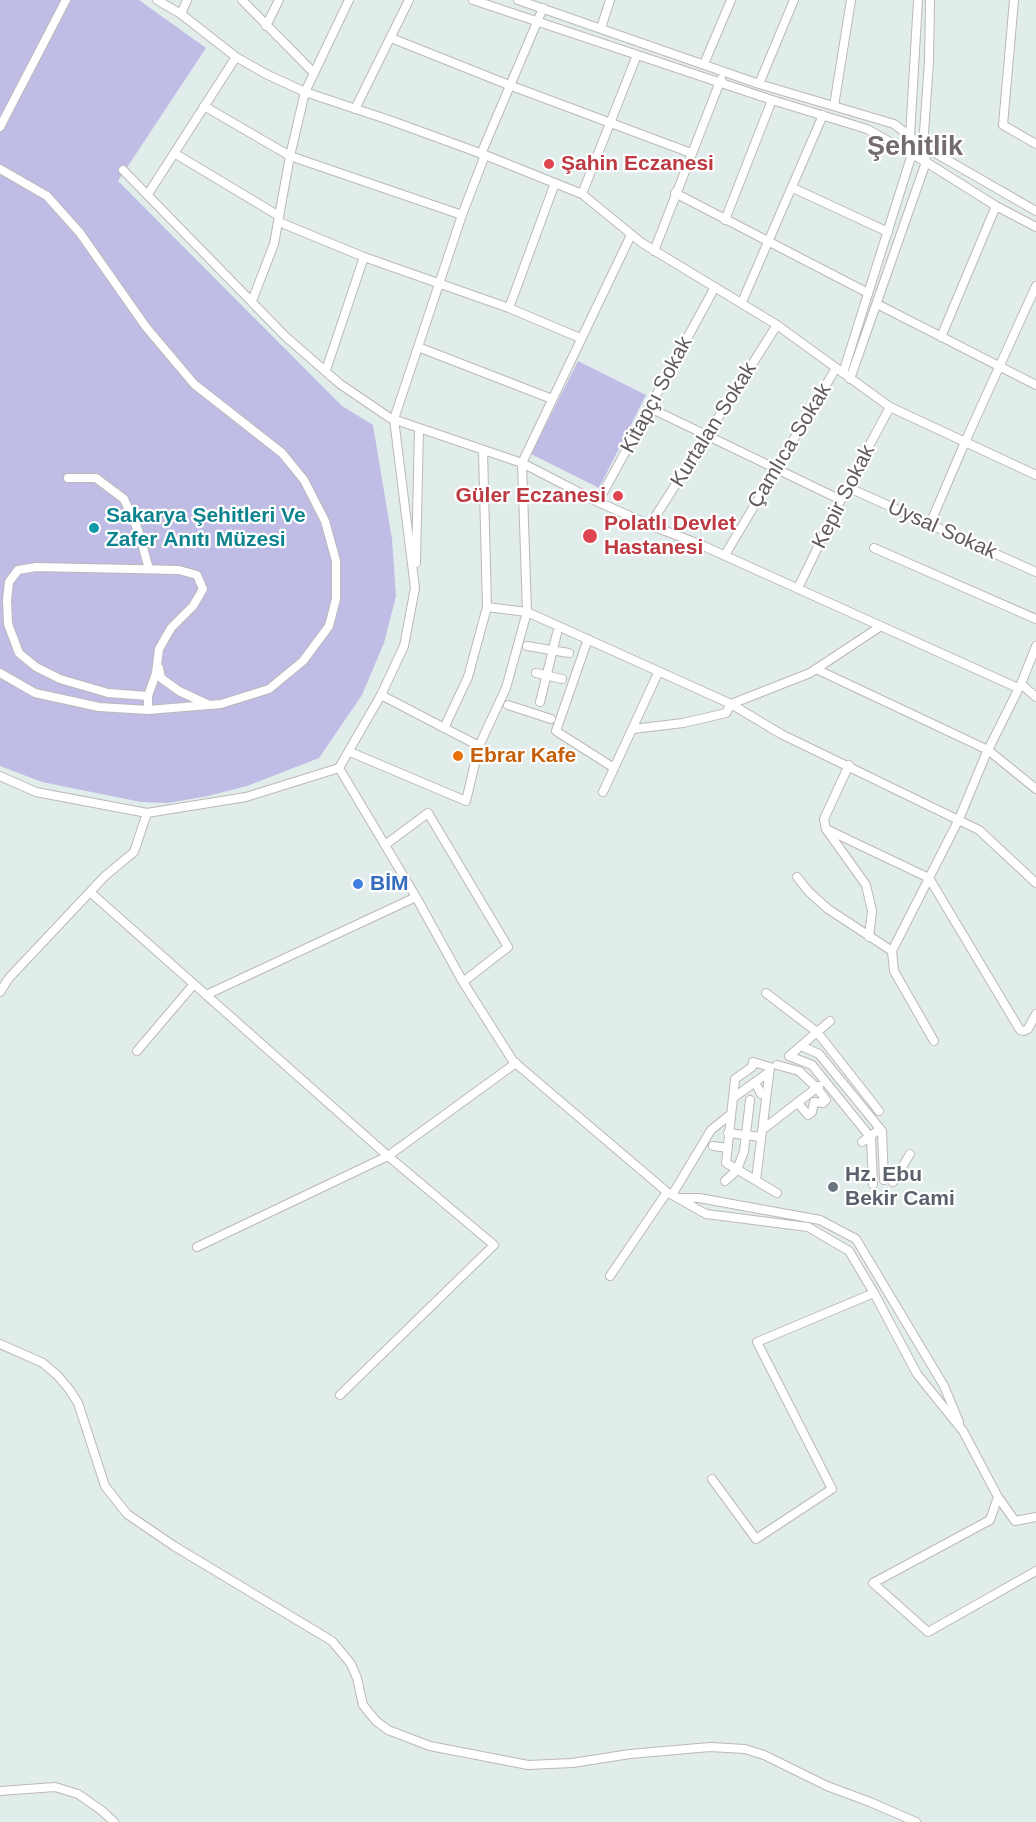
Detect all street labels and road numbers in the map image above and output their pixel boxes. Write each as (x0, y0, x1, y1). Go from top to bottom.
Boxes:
street label: Kitapçı Sokak (616, 332, 698, 458)
street label: Kurtalan Sokak (666, 358, 762, 492)
street label: Çamlıca Sokak (743, 379, 837, 513)
street label: Kepir Sokak (807, 441, 881, 553)
street label: Uysal Sokak (884, 495, 1000, 565)

